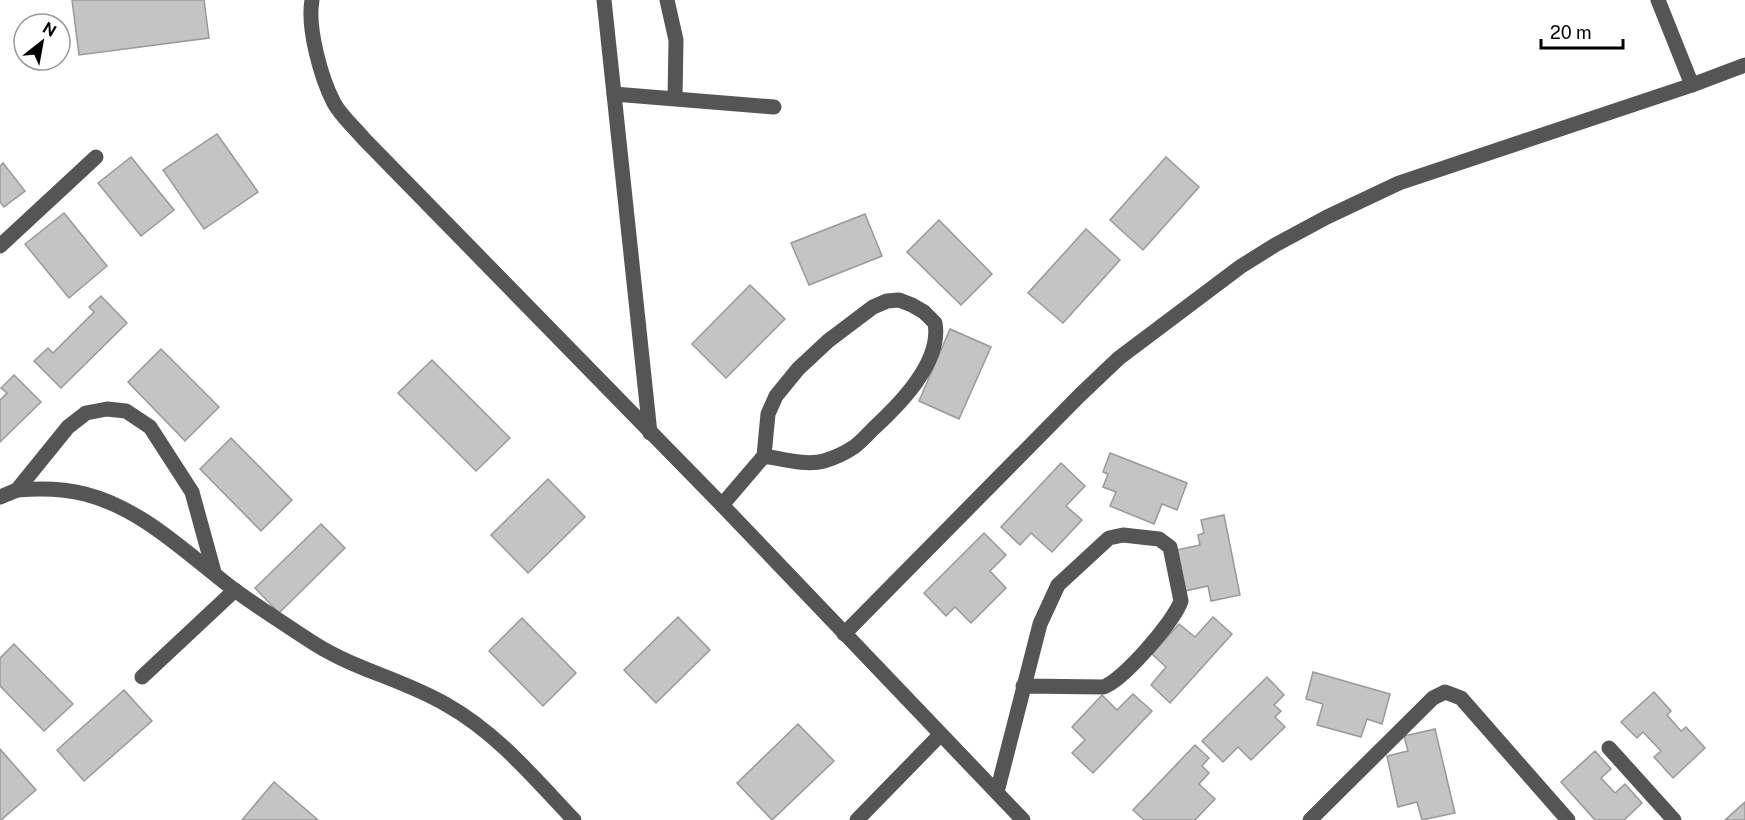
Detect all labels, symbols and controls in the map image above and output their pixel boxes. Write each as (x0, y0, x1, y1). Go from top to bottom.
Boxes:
north arrow (12, 12, 72, 72)
scale bar (1541, 12, 1624, 50)
text: N (39, 18, 60, 41)
text: 20 m (1550, 22, 1592, 43)

